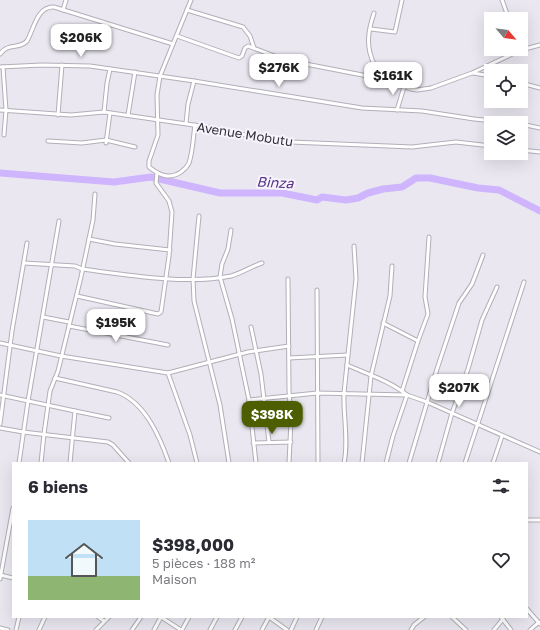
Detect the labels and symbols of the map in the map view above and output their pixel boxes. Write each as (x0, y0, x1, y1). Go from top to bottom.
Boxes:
north arrow (484, 12, 528, 56)
pin: $206K (53, 24, 109, 58)
pin: $276K (251, 54, 307, 88)
pin: $161K (365, 62, 421, 96)
street label: Avenue Mobutu (196, 119, 294, 149)
water label: Binza (256, 173, 295, 192)
pin: $195K (88, 309, 144, 343)
pin: $207K (431, 374, 487, 408)
pin: $398K (244, 401, 300, 435)

